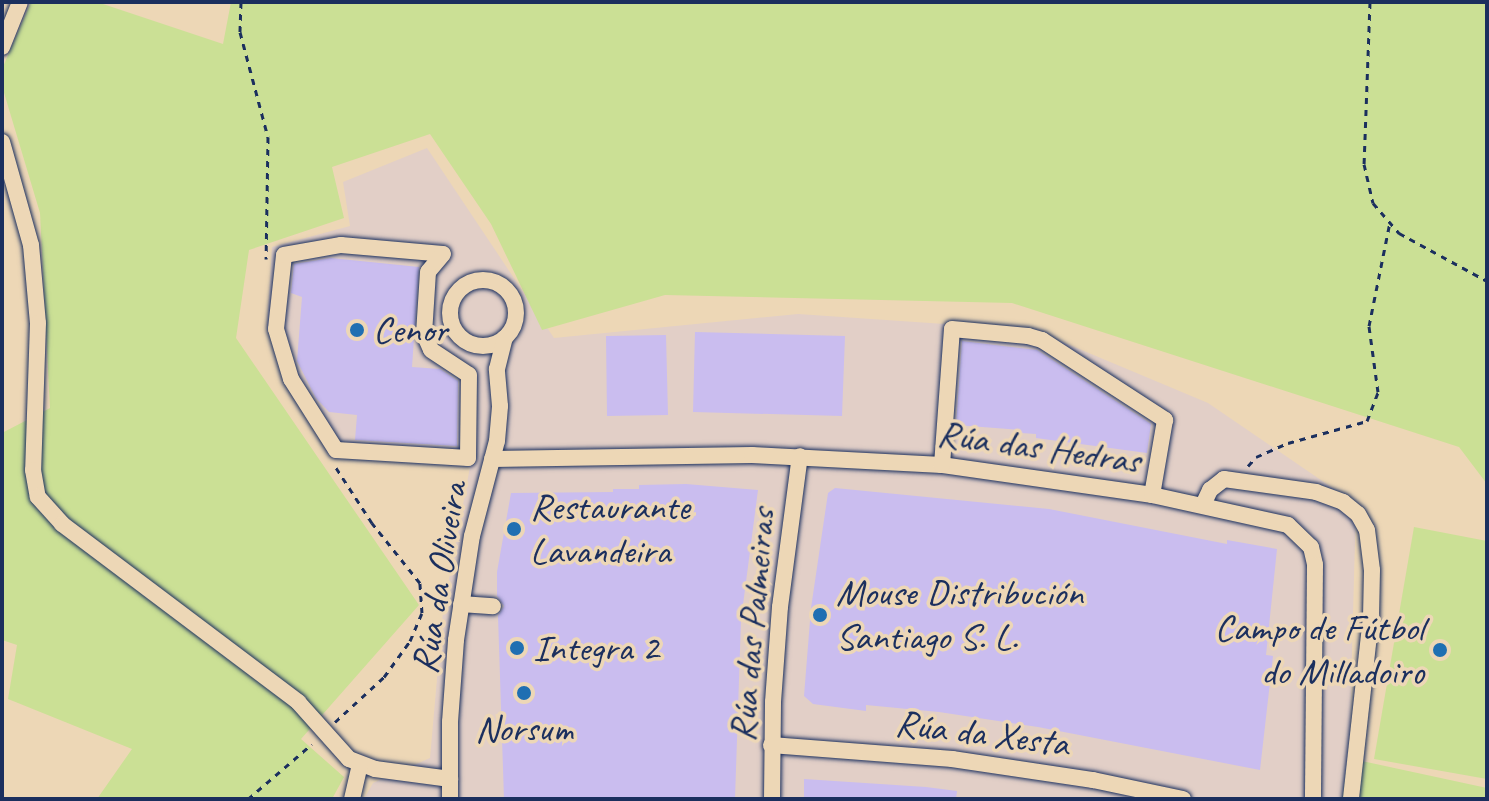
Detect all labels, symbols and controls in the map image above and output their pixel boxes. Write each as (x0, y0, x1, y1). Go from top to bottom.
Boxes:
place label: Cenor (373, 307, 447, 353)
marker: Cenor (348, 321, 366, 339)
street label: Rúa das Hedras (935, 410, 1143, 484)
street label: Rúa da Oliveira (401, 477, 477, 679)
place label: Restaurante Lavandeira (530, 484, 690, 574)
street label: Rúa das Palmeiras (719, 504, 785, 746)
marker: Restaurante Lavandeira (505, 520, 523, 538)
place label: Mouse Distribución Santiago S. L. (836, 570, 1083, 660)
place label: Campo de Fútbol do Milladoiro (1214, 605, 1424, 694)
marker: Mouse Distribución Santiago S. L. (811, 606, 829, 624)
place label: Integra 2 (533, 625, 659, 671)
marker: Integra 2 (508, 639, 526, 657)
marker: Campo de Fútbol do Milladoiro (1431, 641, 1449, 659)
marker: Norsum (515, 684, 533, 702)
street label: Rúa da Xesta (893, 700, 1071, 766)
place label: Norsum (475, 706, 573, 752)

